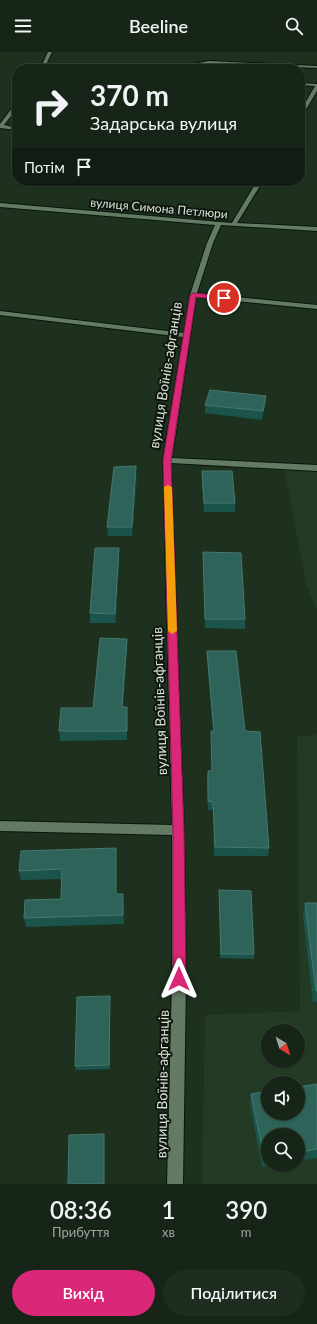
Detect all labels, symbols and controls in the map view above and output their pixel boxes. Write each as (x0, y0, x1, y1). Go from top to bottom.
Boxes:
icon: menu (12, 15, 34, 37)
text: Beeline (129, 15, 188, 37)
icon: search (283, 15, 305, 37)
text: 370 m (90, 78, 169, 112)
icon: right (24, 80, 76, 132)
text: Задарська вулиця (90, 112, 237, 134)
icon: arrive (73, 156, 95, 178)
text: Потім (24, 158, 65, 176)
street label: вулиця Симона Петлюри (90, 195, 228, 221)
pin (207, 281, 241, 315)
icon: arrive (213, 287, 235, 309)
street label: вулиця Воїнів-афганців (145, 300, 185, 450)
street label: вулиця Воїнів-афганців (148, 627, 170, 775)
position arrow (158, 958, 200, 1000)
street label: вулиця Воїнів-афганців (152, 1010, 172, 1158)
north arrow (261, 1024, 305, 1068)
map controls (261, 1024, 305, 1172)
button: sound (261, 1076, 305, 1120)
button: search (261, 1128, 305, 1172)
text: 08:36 (50, 1195, 112, 1224)
text: 1 (162, 1195, 175, 1224)
text: 390 (225, 1195, 267, 1224)
text: Прибуття (52, 1224, 110, 1240)
text: хв (162, 1224, 175, 1240)
text: m (241, 1224, 252, 1240)
button: Вихід (12, 1270, 155, 1316)
button: Поділитися (163, 1270, 305, 1316)

